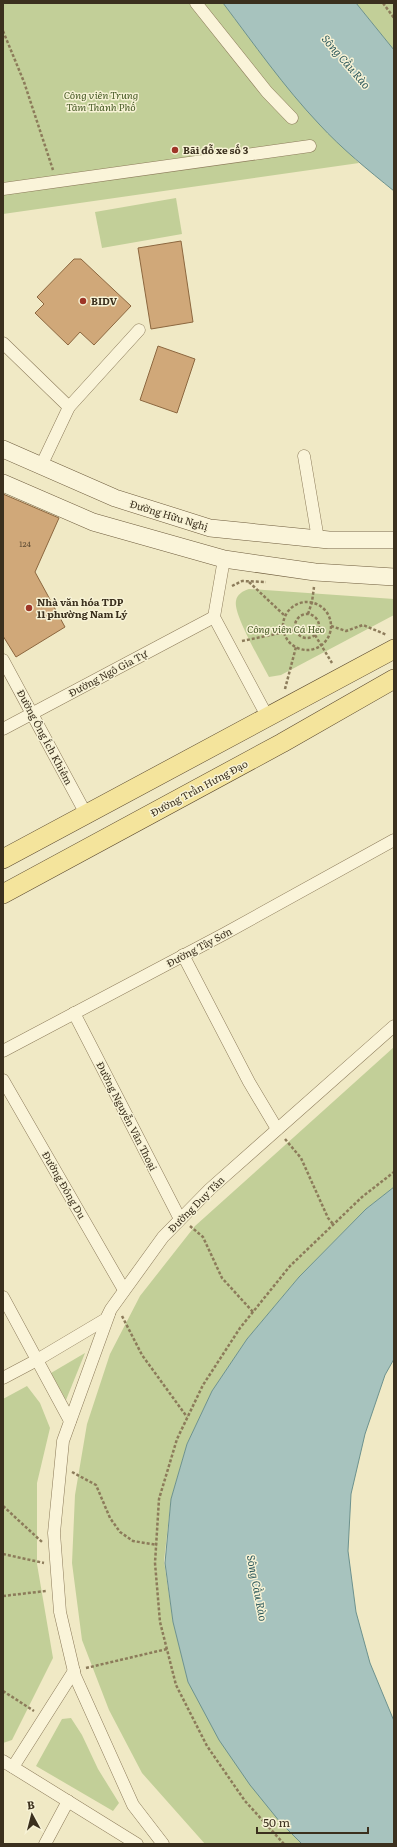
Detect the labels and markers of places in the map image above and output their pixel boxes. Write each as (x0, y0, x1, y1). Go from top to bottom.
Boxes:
place label: Bãi đỗ xe số 3 (183, 142, 249, 157)
marker: Bãi đỗ xe số 3 (170, 145, 180, 155)
place label: BIDV (91, 293, 117, 308)
marker: BIDV (78, 296, 88, 306)
place label: Nhà văn hóa TDP 11 phường Nam Lý (37, 594, 128, 621)
marker: Nhà văn hóa TDP 11 phường Nam Lý (24, 603, 34, 613)

